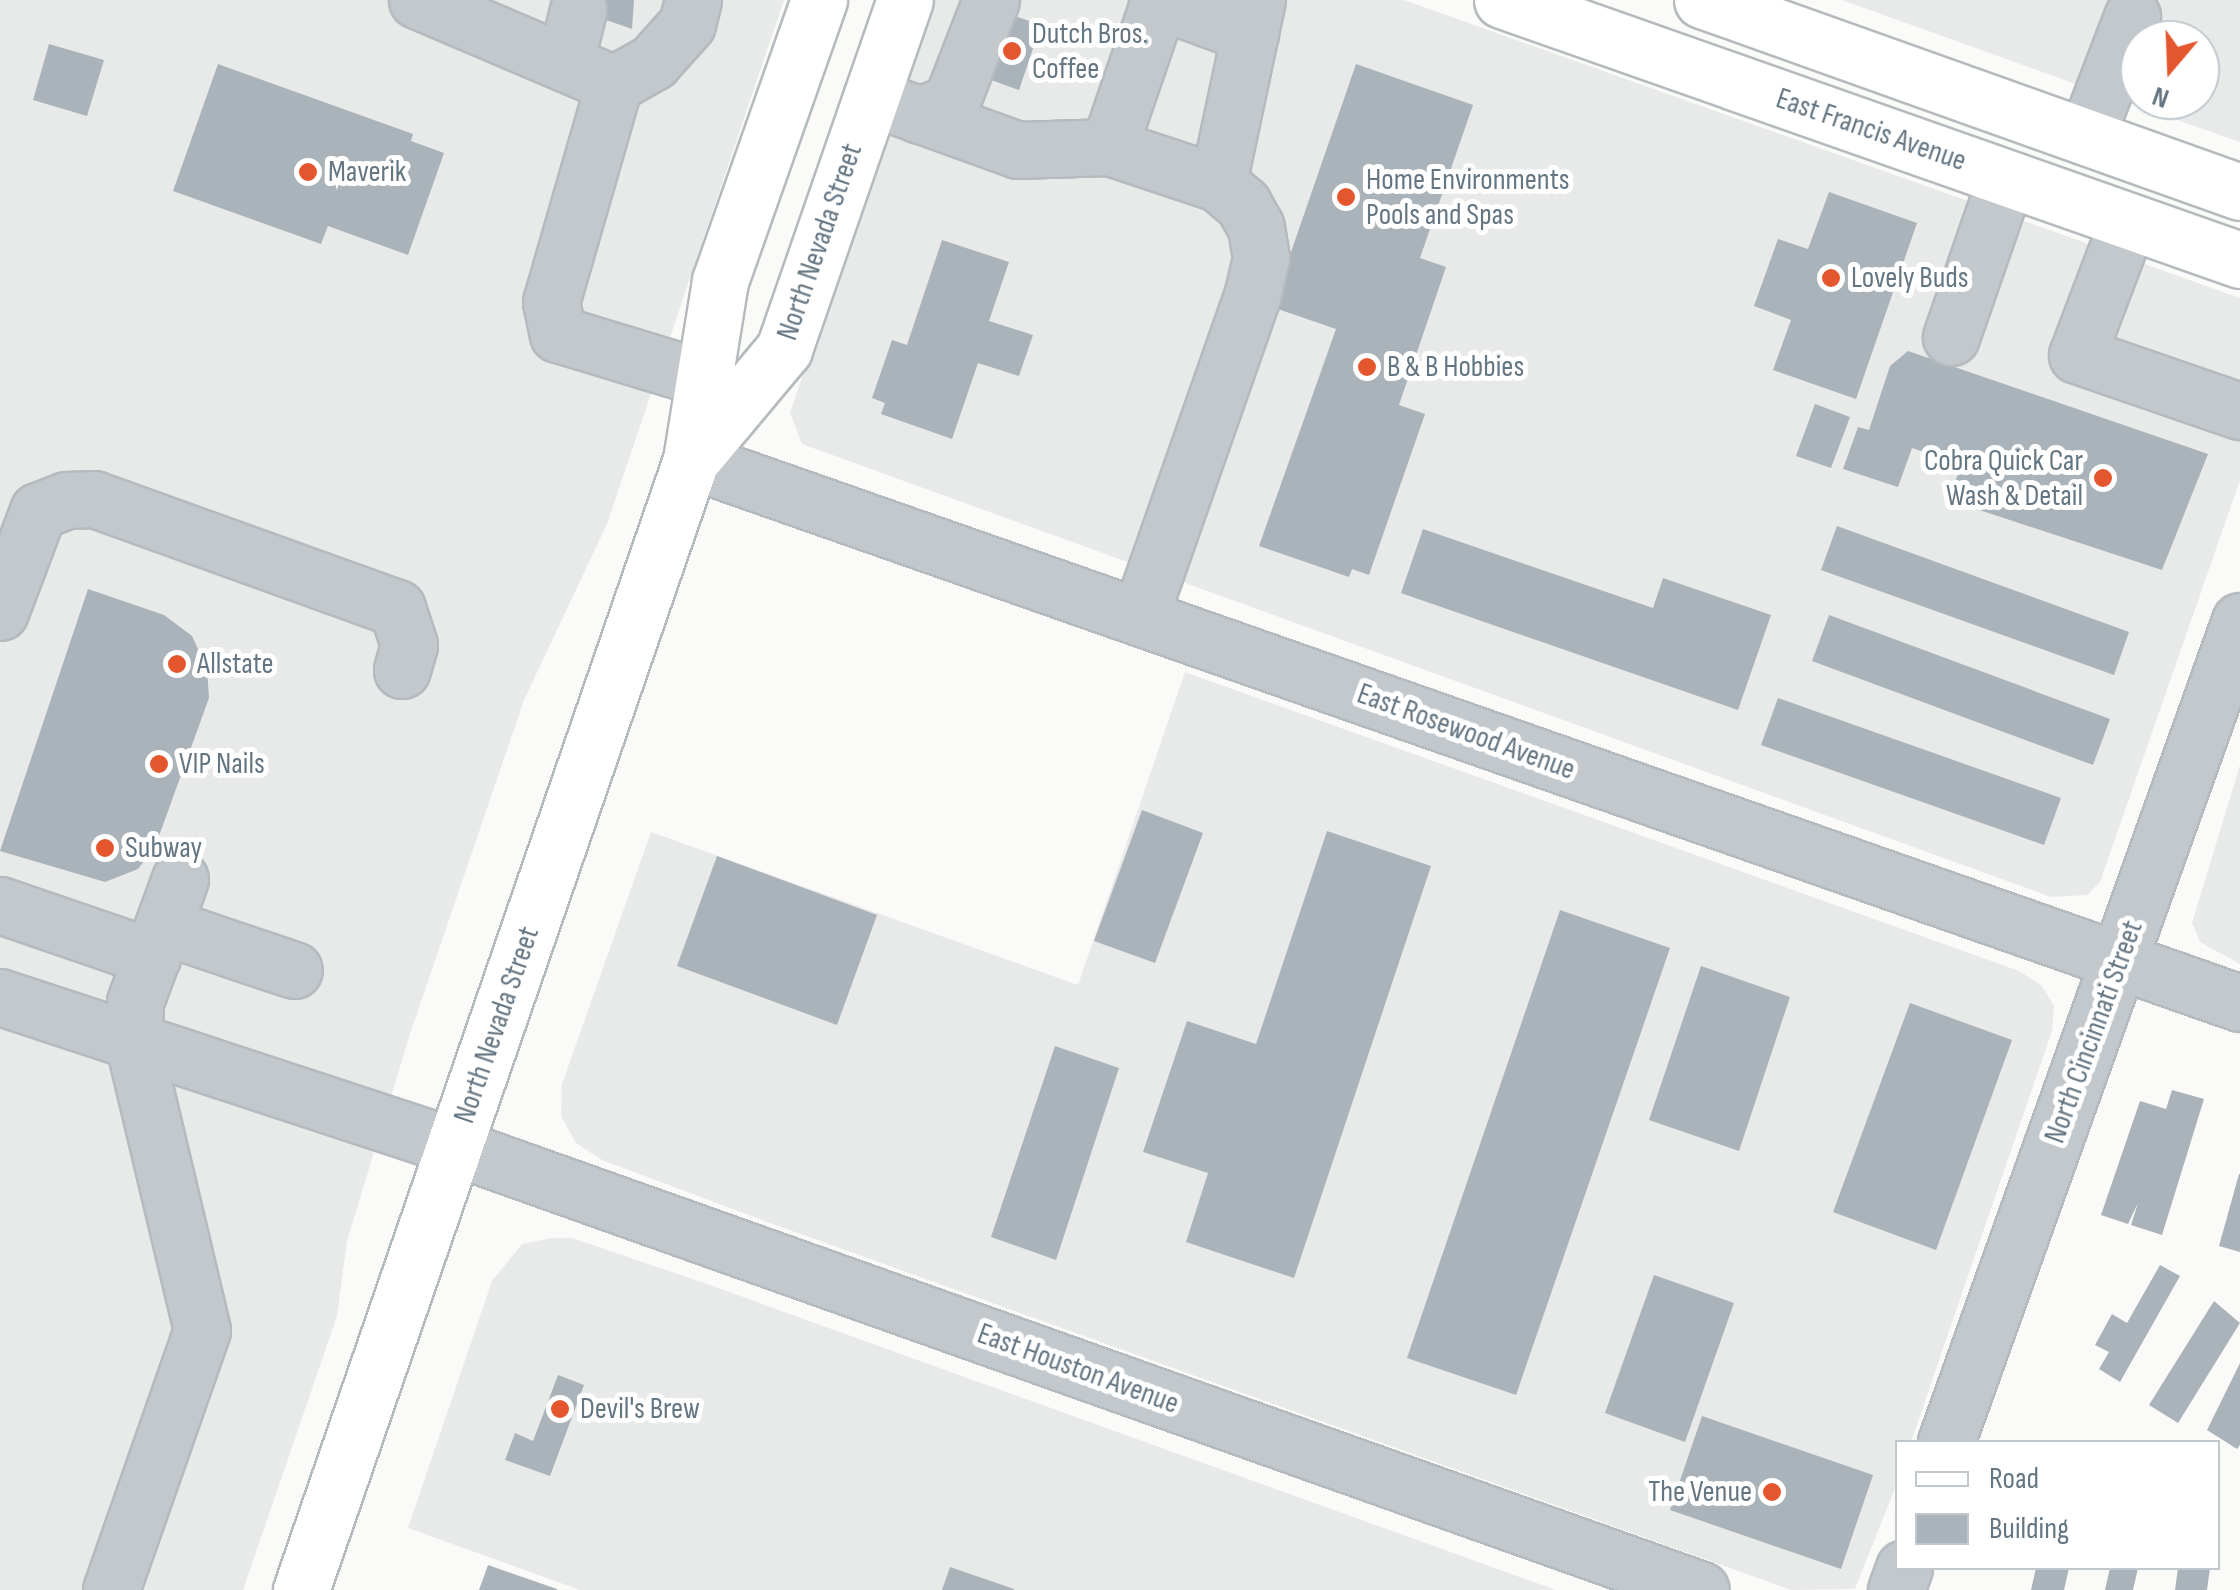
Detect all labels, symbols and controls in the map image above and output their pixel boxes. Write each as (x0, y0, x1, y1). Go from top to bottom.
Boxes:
place label: Dutch Bros. Coffee (1032, 16, 1148, 86)
north arrow (2120, 20, 2220, 120)
marker: Dutch Bros. Coffee (1001, 40, 1023, 62)
text: N (2148, 79, 2173, 115)
street label: East Francis Avenue (1771, 81, 1971, 179)
street label: North Nevada Street (770, 139, 870, 345)
place label: Maverik (328, 154, 406, 190)
marker: Maverik (297, 161, 319, 183)
place label: Home Environments Pools and Spas (1366, 162, 1570, 232)
marker: Home Environments Pools and Spas (1335, 186, 1357, 208)
place label: Lovely Buds (1851, 260, 1969, 296)
marker: Lovely Buds (1820, 267, 1842, 289)
place label: B & B Hobbies (1387, 349, 1524, 385)
marker: B & B Hobbies (1356, 356, 1378, 378)
place label: Cobra Quick Car Wash & Detail (1924, 443, 2083, 514)
marker: Cobra Quick Car Wash & Detail (2092, 467, 2114, 489)
place label: Allstate (197, 646, 274, 682)
marker: Allstate (166, 653, 188, 675)
street label: East Rosewood Avenue (1352, 676, 1580, 788)
place label: VIP Nails (179, 746, 265, 782)
marker: VIP Nails (148, 753, 170, 775)
place label: Subway (125, 830, 202, 866)
marker: Subway (94, 837, 116, 859)
street label: North Cincinnati Street (2037, 916, 2151, 1148)
street label: North Nevada Street (447, 922, 547, 1128)
street label: East Houston Avenue (972, 1316, 1184, 1422)
place label: Devil's Brew (580, 1391, 700, 1427)
marker: Devil's Brew (549, 1398, 571, 1420)
legend (1895, 1440, 2220, 1570)
text: Road (1989, 1461, 2039, 1497)
place label: The Venue (1648, 1474, 1752, 1510)
marker: The Venue (1761, 1481, 1783, 1503)
text: Building (1989, 1511, 2069, 1547)

